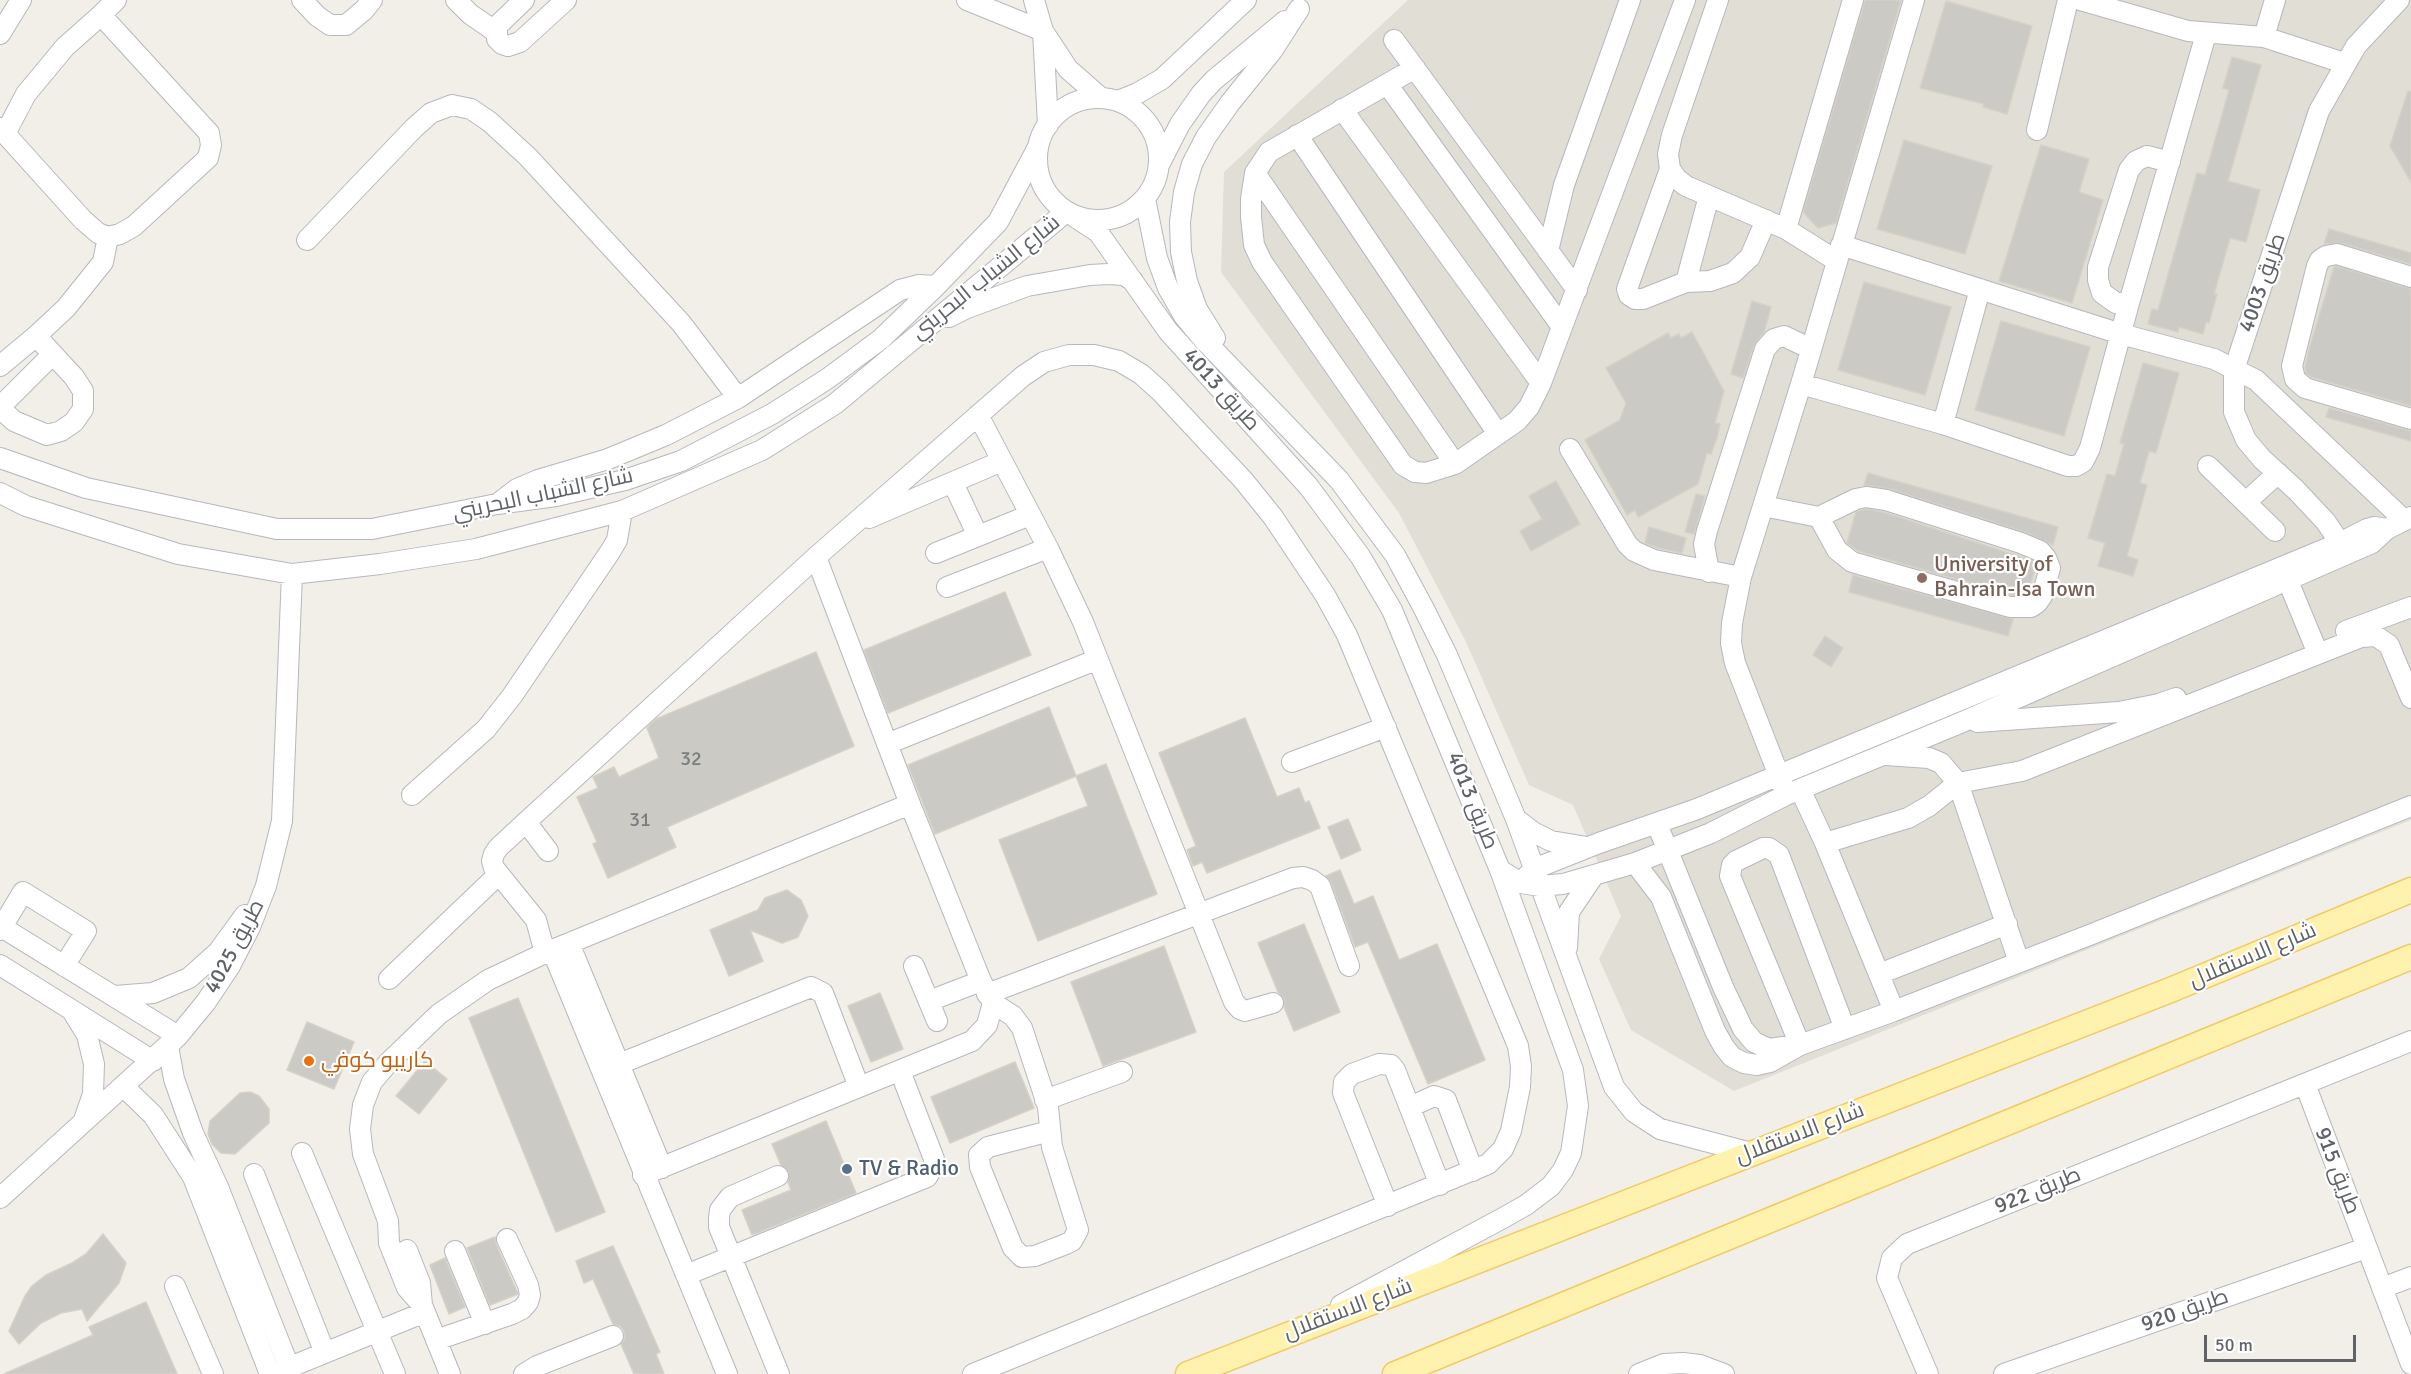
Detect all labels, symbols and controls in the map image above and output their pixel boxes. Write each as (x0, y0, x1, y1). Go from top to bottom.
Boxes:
street label: شارع الشباب البحريني (906, 210, 1066, 346)
street label: طريق 4003 (2234, 230, 2292, 336)
street label: طريق 4013 (1177, 343, 1265, 437)
street label: شارع الشباب البحريني (450, 463, 636, 527)
place label: University of Bahrain-Isa Town (1934, 552, 2095, 604)
marker: University of Bahrain-Isa Town (1915, 571, 1929, 585)
house number: 32 (680, 748, 702, 772)
street label: طريق 4013 (1441, 748, 1503, 854)
house number: 31 (629, 809, 651, 833)
street label: طريق 4025 (199, 895, 271, 999)
street label: شارع الاستقلال (2185, 917, 2321, 995)
place label: كاريبو كوفي (321, 1048, 434, 1074)
marker: كاريبو كوفي (302, 1054, 316, 1068)
street label: شارع الاستقلال (1732, 1097, 1868, 1171)
street label: طريق 915 (2308, 1124, 2366, 1218)
place label: TV & Radio (859, 1156, 959, 1182)
marker: TV & Radio (840, 1162, 854, 1176)
street label: طريق 922 (1991, 1162, 2085, 1220)
street label: شارع الاستقلال (1280, 1273, 1416, 1347)
street label: طريق 920 (2138, 1284, 2232, 1338)
scale bar (2207, 1323, 2358, 1361)
text: 50 m (2215, 1334, 2253, 1356)

